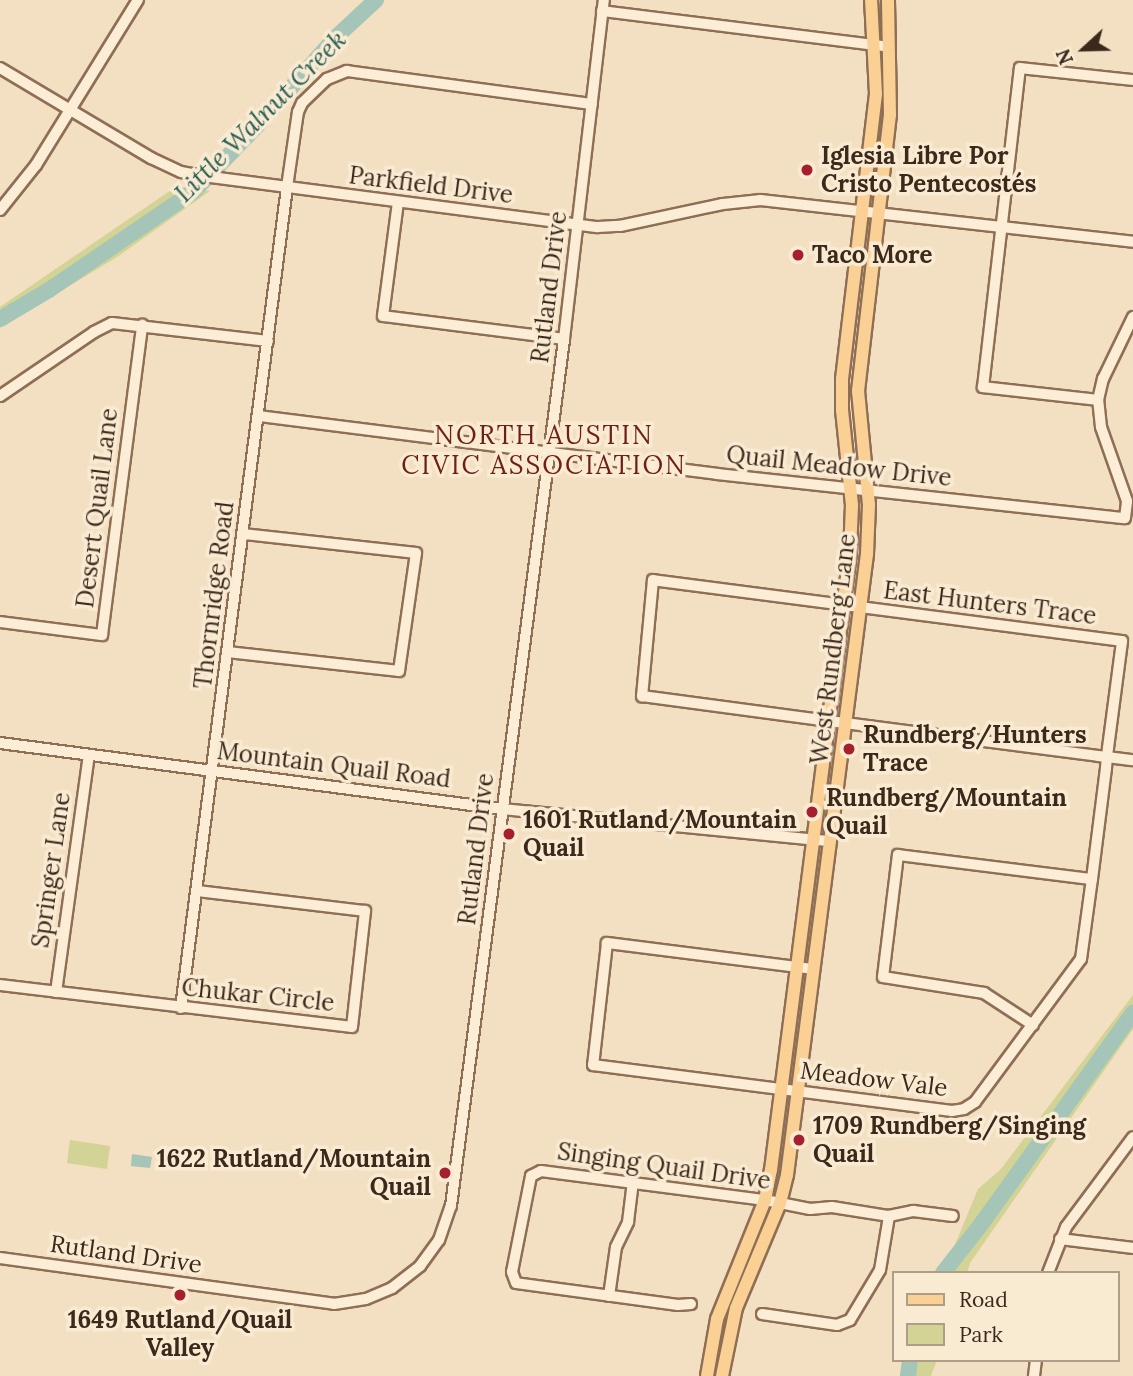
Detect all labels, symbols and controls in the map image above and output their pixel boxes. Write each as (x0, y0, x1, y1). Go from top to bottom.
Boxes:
north arrow (1049, 14, 1119, 84)
water label: Little Walnut Creek (168, 24, 352, 208)
text: N (1051, 46, 1078, 68)
place label: Iglesia Libre Por Cristo Pentecostés (821, 142, 1036, 198)
street label: Parkfield Drive (347, 161, 515, 209)
marker: Iglesia Libre Por Cristo Pentecostés (799, 162, 815, 178)
street label: Rutland Drive (525, 209, 573, 365)
place label: Taco More (812, 241, 932, 269)
marker: Taco More (790, 247, 806, 263)
street label: Desert Quail Lane (70, 407, 124, 609)
district label: NORTH AUSTIN CIVIC ASSOCIATION (403, 419, 685, 480)
street label: Quail Meadow Drive (725, 440, 953, 492)
street label: Thornridge Road (188, 500, 240, 690)
street label: West Rundberg Lane (805, 532, 861, 766)
street label: East Hunters Trace (882, 576, 1098, 630)
place label: Rundberg/Hunters Trace (863, 721, 1087, 777)
street label: Mountain Quail Road (216, 736, 452, 794)
marker: Rundberg/Hunters Trace (841, 741, 857, 757)
street label: Rutland Drive (452, 771, 500, 927)
place label: Rundberg/Mountain Quail (826, 784, 1067, 840)
street label: Springer Lane (26, 790, 76, 950)
marker: Rundberg/Mountain Quail (804, 804, 820, 820)
place label: 1601 Rutland/Mountain Quail (523, 806, 797, 862)
marker: 1601 Rutland/Mountain Quail (501, 826, 517, 842)
street label: Chukar Circle (180, 973, 336, 1017)
street label: Meadow Vale (799, 1056, 949, 1102)
place label: 1709 Rundberg/Singing Quail (813, 1112, 1086, 1168)
marker: 1709 Rundberg/Singing Quail (791, 1132, 807, 1148)
street label: Singing Quail Drive (556, 1137, 772, 1195)
place label: 1622 Rutland/Mountain Quail (157, 1145, 431, 1201)
marker: 1622 Rutland/Mountain Quail (437, 1165, 453, 1181)
street label: Rutland Drive (48, 1229, 204, 1279)
legend (892, 1271, 1119, 1362)
text: Road (959, 1286, 1008, 1313)
marker: 1649 Rutland/Quail Valley (172, 1287, 188, 1303)
place label: 1649 Rutland/Quail Valley (68, 1306, 292, 1362)
text: Park (959, 1321, 1003, 1348)

